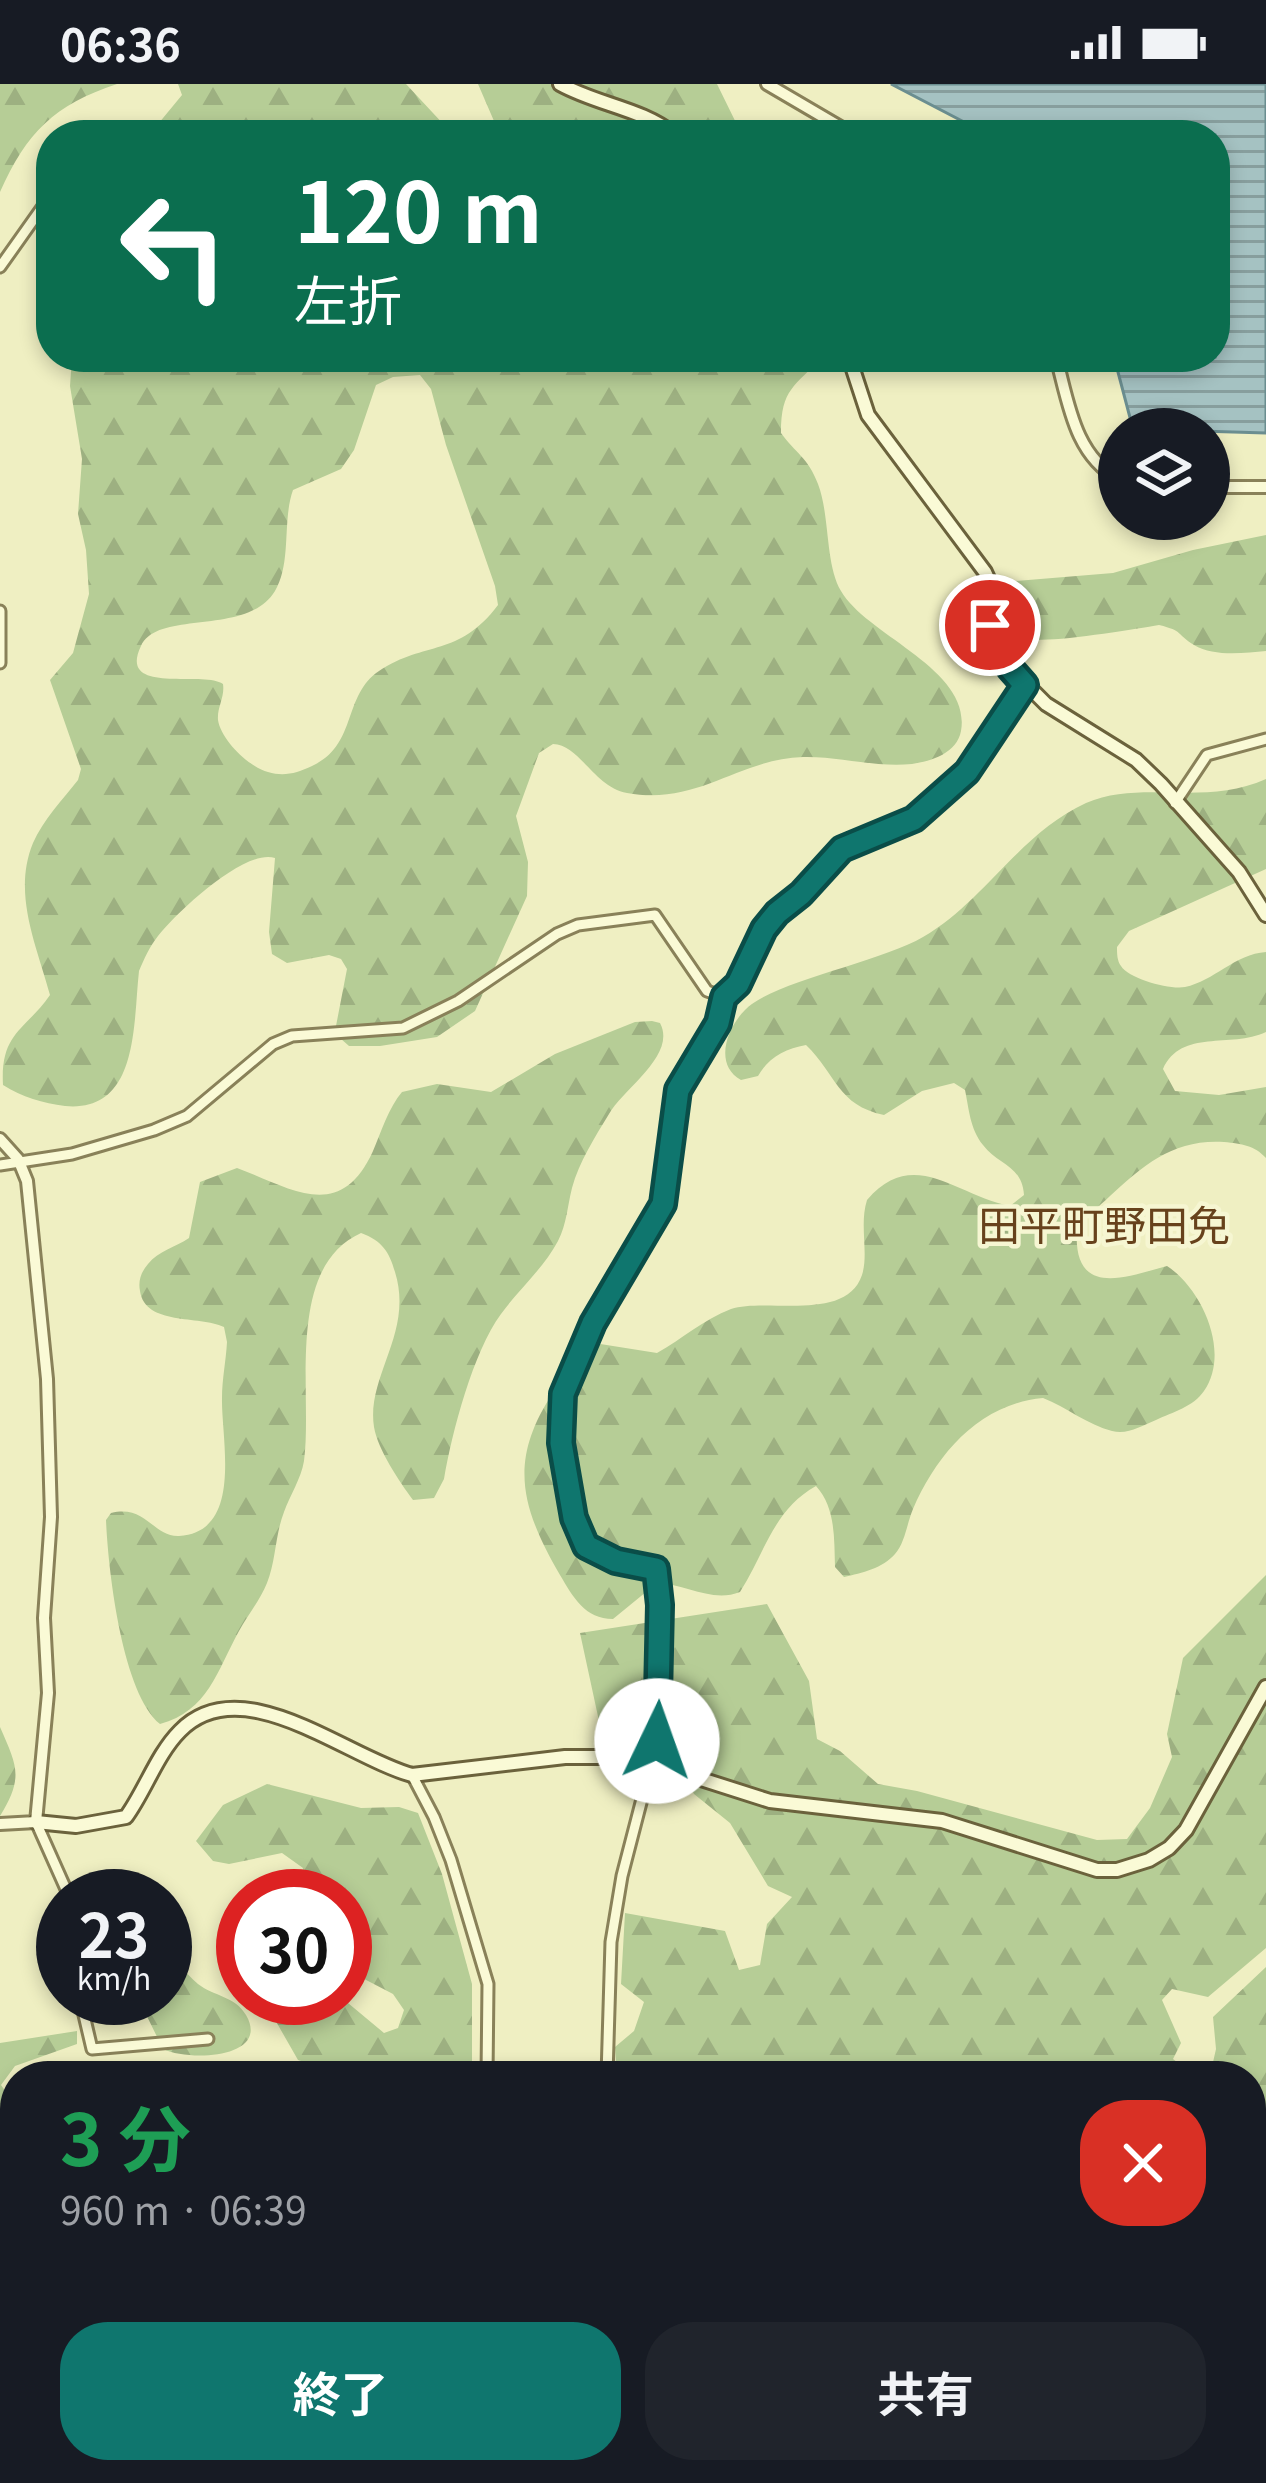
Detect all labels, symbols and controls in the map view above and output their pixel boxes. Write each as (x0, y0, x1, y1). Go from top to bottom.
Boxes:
text: 06:36 (60, 10, 181, 75)
text: 120 m (294, 146, 543, 267)
icon: left (96, 168, 252, 324)
text: 左折 (294, 258, 402, 337)
map controls (1098, 408, 1230, 540)
button: layers (1098, 408, 1230, 540)
pin (939, 574, 1041, 676)
icon: arrive (957, 592, 1023, 658)
district label: 田平町野田免 (978, 1192, 1230, 1253)
position arrow (594, 1678, 720, 1804)
speed limit sign: 30 (216, 1869, 372, 2025)
text: 23 (79, 1888, 149, 1975)
text: km/h (77, 1955, 151, 1999)
text: 3 分 (60, 2082, 191, 2187)
button: close (1080, 2100, 1206, 2226)
text: 960 m · 06:39 (60, 2180, 307, 2236)
button: 終了 (60, 2322, 621, 2460)
button: 共有 (645, 2322, 1206, 2460)

